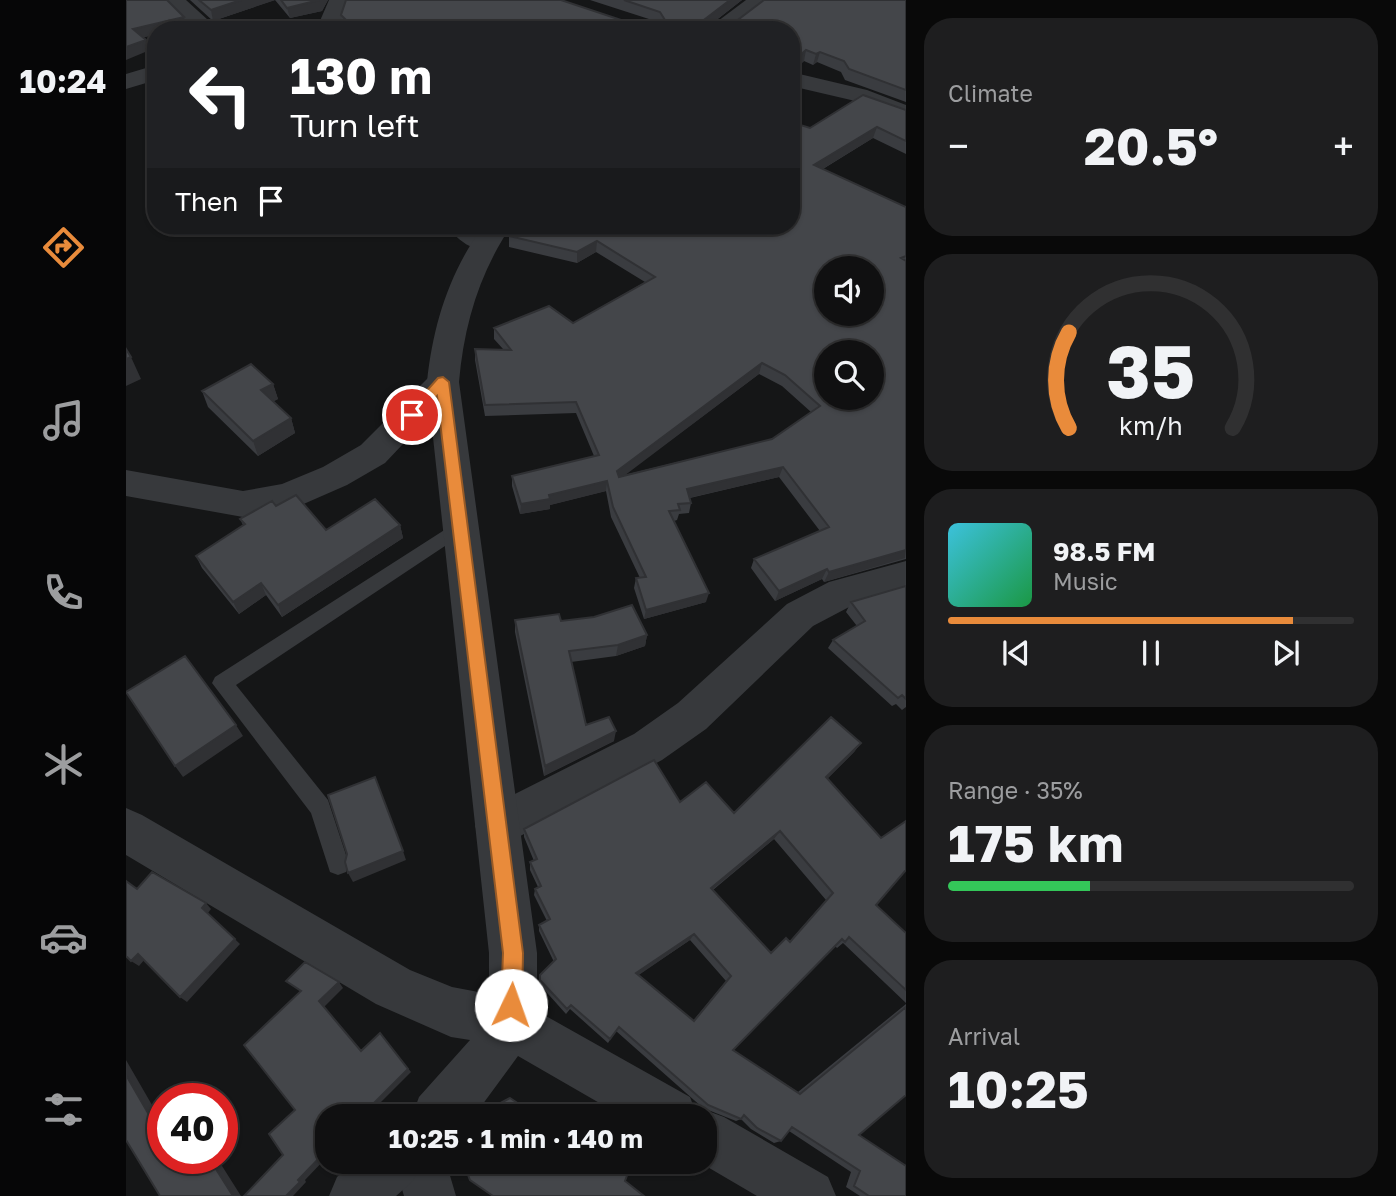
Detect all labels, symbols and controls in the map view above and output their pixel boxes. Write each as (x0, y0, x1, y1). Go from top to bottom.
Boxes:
text: 130 m (290, 46, 432, 105)
icon: left (175, 49, 266, 140)
text: 10:24 (19, 62, 107, 100)
text: Climate (948, 79, 1033, 107)
text: Turn left (290, 106, 419, 144)
text: 20.5° (1084, 114, 1218, 176)
text: − (948, 123, 969, 168)
text: + (1333, 123, 1354, 168)
icon: arrive (252, 182, 290, 220)
text: Then (175, 186, 238, 217)
icon: directions (39, 223, 88, 272)
map controls (814, 256, 884, 410)
button: sound (814, 256, 884, 326)
text: 35 (1107, 328, 1195, 415)
button: search (814, 340, 884, 410)
pin (382, 385, 442, 445)
icon: music (39, 396, 88, 445)
icon: arrive (393, 396, 431, 434)
text: km/h (1119, 410, 1183, 441)
text: 98.5 FM (1053, 536, 1155, 567)
text: Music (1053, 567, 1118, 595)
icon: phone (39, 568, 88, 617)
icon: previous (997, 634, 1035, 672)
icon: pause (1132, 634, 1170, 672)
icon: next (1267, 634, 1305, 672)
icon: climate (39, 740, 88, 789)
text: Range · 35% (948, 776, 1083, 804)
text: 175 km (948, 811, 1124, 873)
icon: car (39, 913, 88, 962)
position arrow (474, 968, 548, 1042)
text: Arrival (948, 1022, 1020, 1050)
text: 10:25 (948, 1057, 1089, 1119)
speed limit sign: 40 (147, 1083, 238, 1174)
icon: filters (39, 1085, 88, 1134)
text: 10:25 · 1 min · 140 m (389, 1123, 643, 1154)

